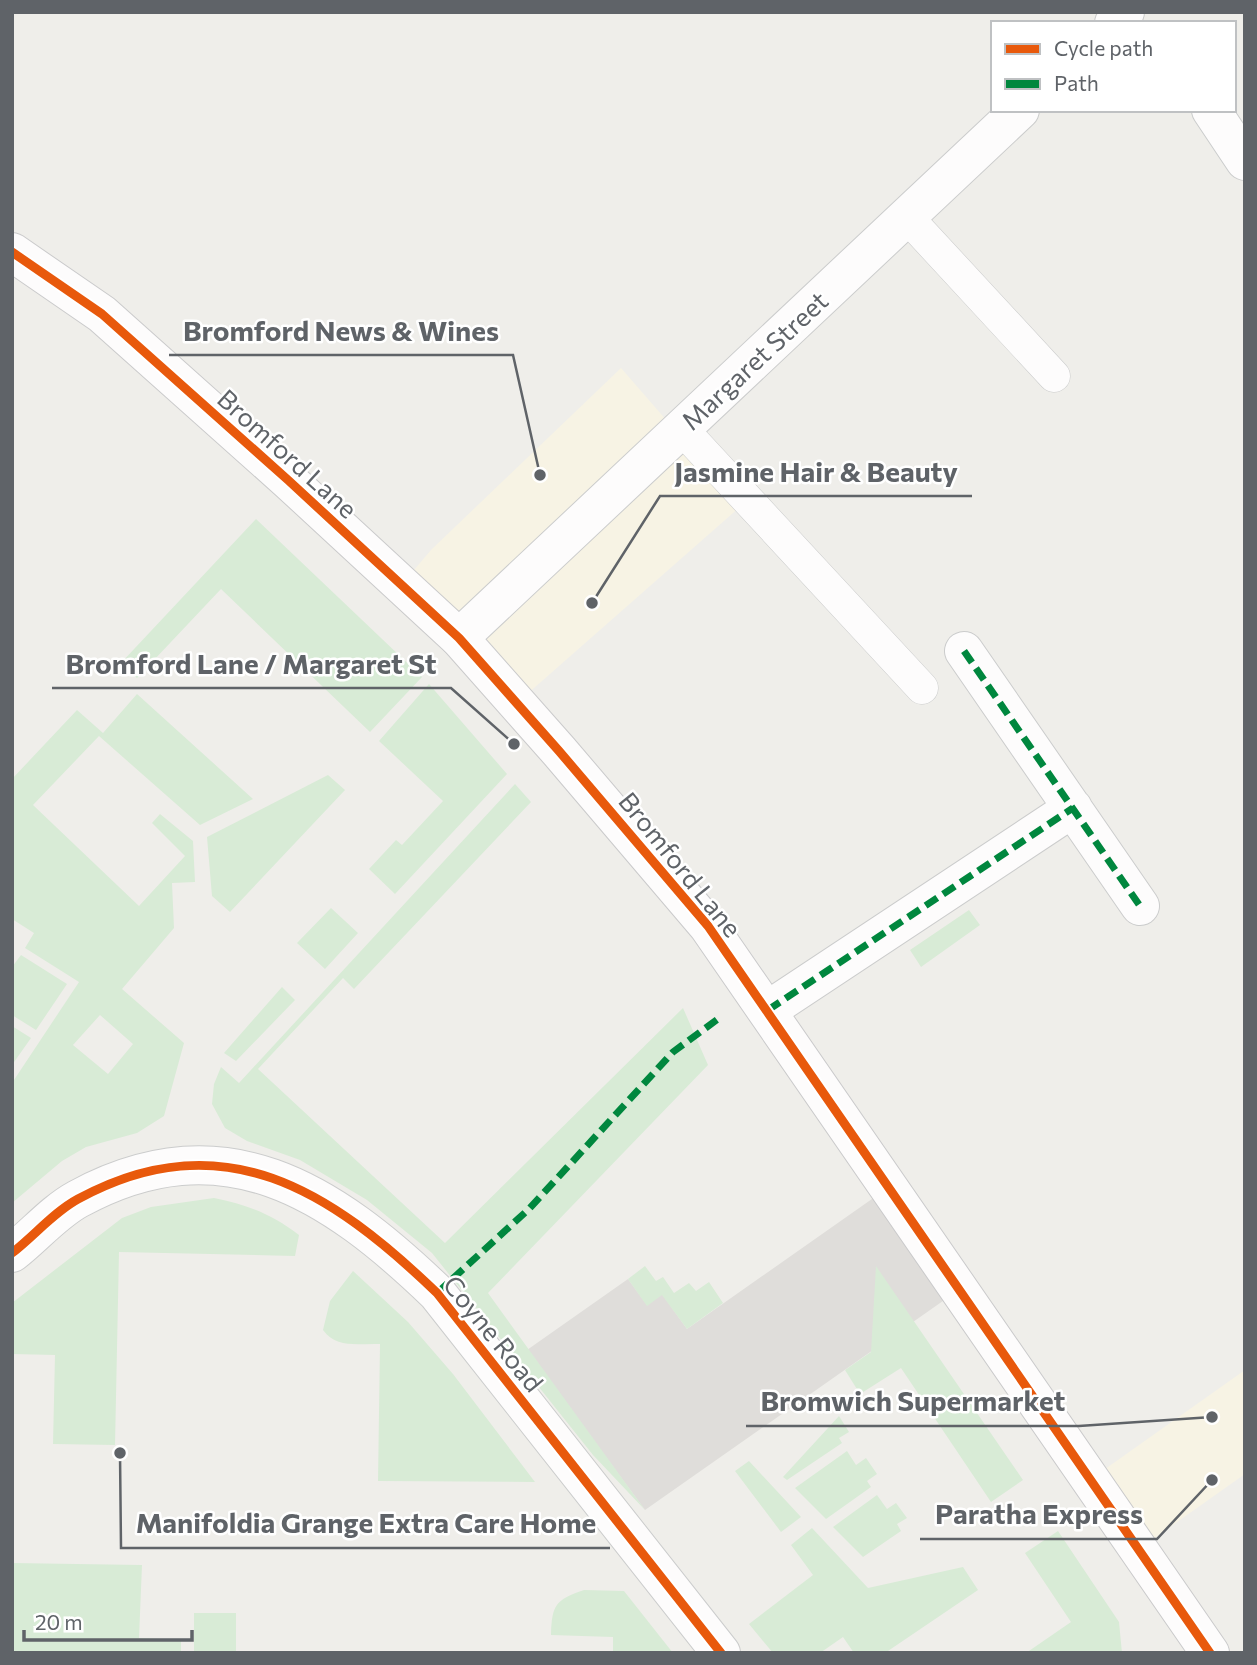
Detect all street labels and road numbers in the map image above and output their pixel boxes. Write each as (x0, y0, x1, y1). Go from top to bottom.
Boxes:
street label: Margaret Street (674, 284, 834, 436)
street label: Bromford Lane (212, 382, 364, 524)
street label: Bromford Lane (613, 785, 749, 943)
street label: Coyne Road (438, 1269, 550, 1397)

